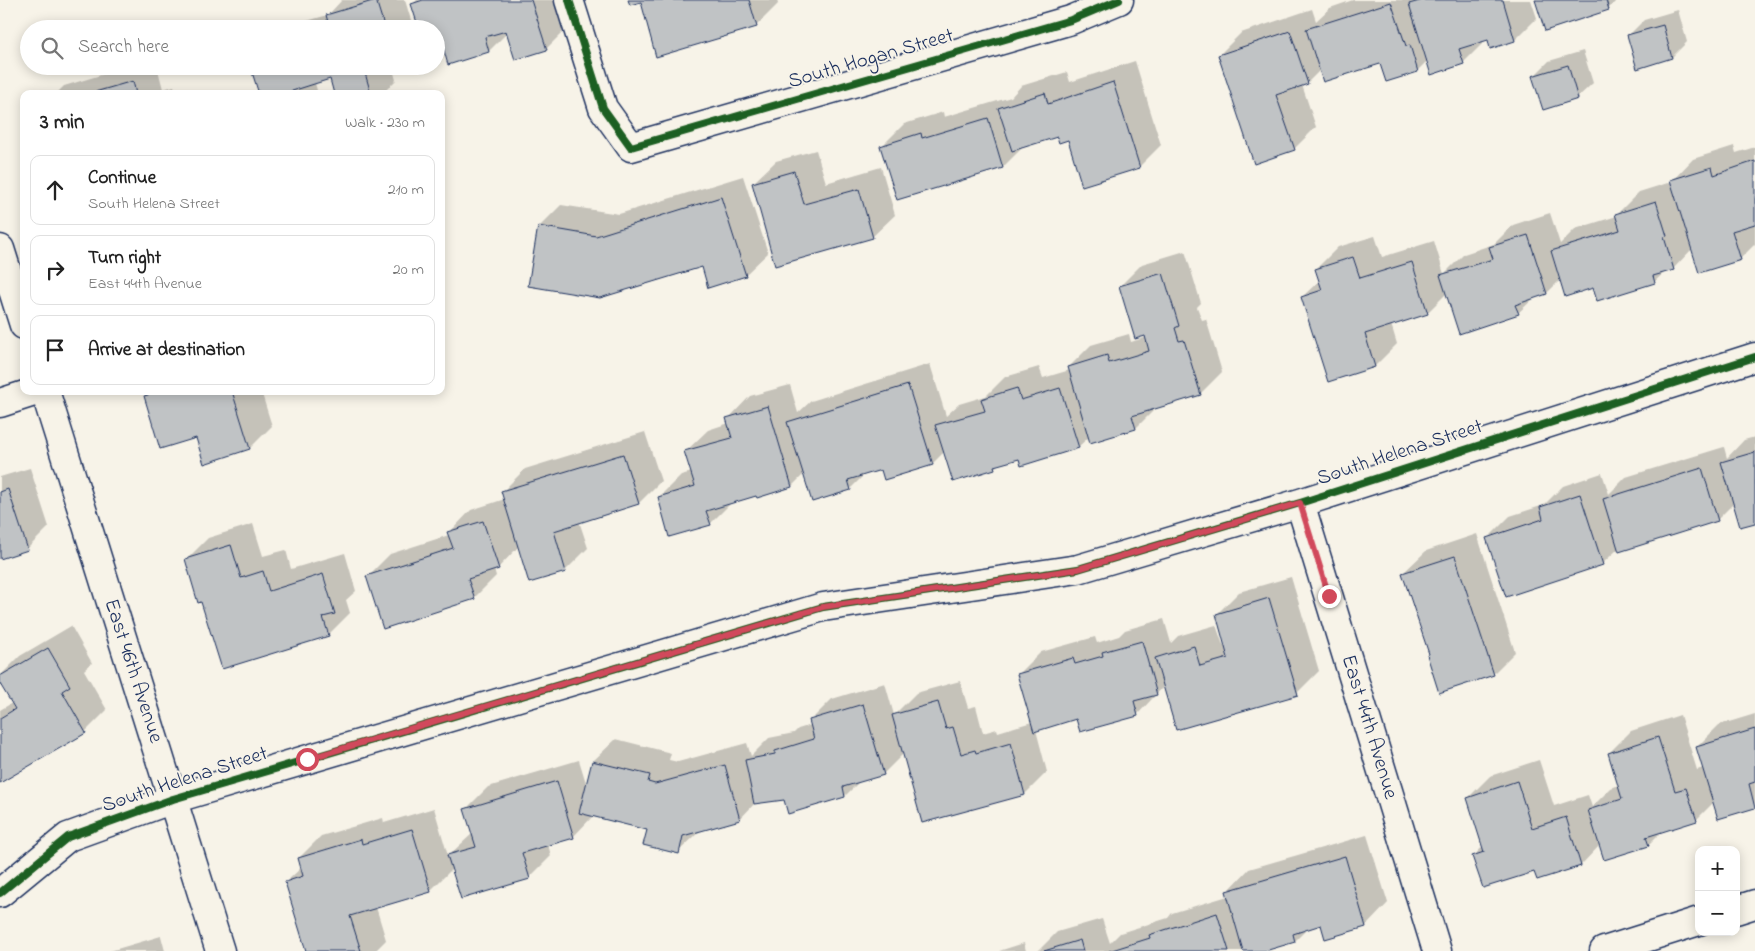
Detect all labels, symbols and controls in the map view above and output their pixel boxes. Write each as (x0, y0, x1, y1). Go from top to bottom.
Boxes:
search box (20, 20, 445, 75)
street label: South Hogan Street (785, 21, 958, 99)
icon: search (38, 34, 66, 62)
text: Search here (78, 34, 169, 61)
text: 3 min (40, 108, 84, 138)
text: Walk · 230 m (345, 111, 425, 135)
text: Continue (88, 165, 156, 192)
icon: ahead (41, 176, 69, 204)
text: 210 m (388, 178, 424, 202)
text: South Helena Street (88, 192, 220, 216)
text: Turn right (88, 245, 161, 272)
icon: right (41, 256, 69, 284)
text: 20 m (393, 258, 424, 282)
text: East 44th Avenue (88, 272, 202, 296)
icon: arrive (41, 336, 69, 364)
text: Arrive at destination (88, 337, 245, 364)
street label: South Helena Street (1313, 412, 1487, 494)
route end (1318, 585, 1341, 608)
street label: East 46th Avenue (96, 595, 171, 748)
street label: East 44th Avenue (1333, 651, 1405, 803)
street label: South Helena Street (98, 739, 272, 821)
route start (296, 748, 319, 771)
map controls (1695, 846, 1740, 936)
button: + (1695, 846, 1740, 891)
button: − (1695, 891, 1740, 936)

